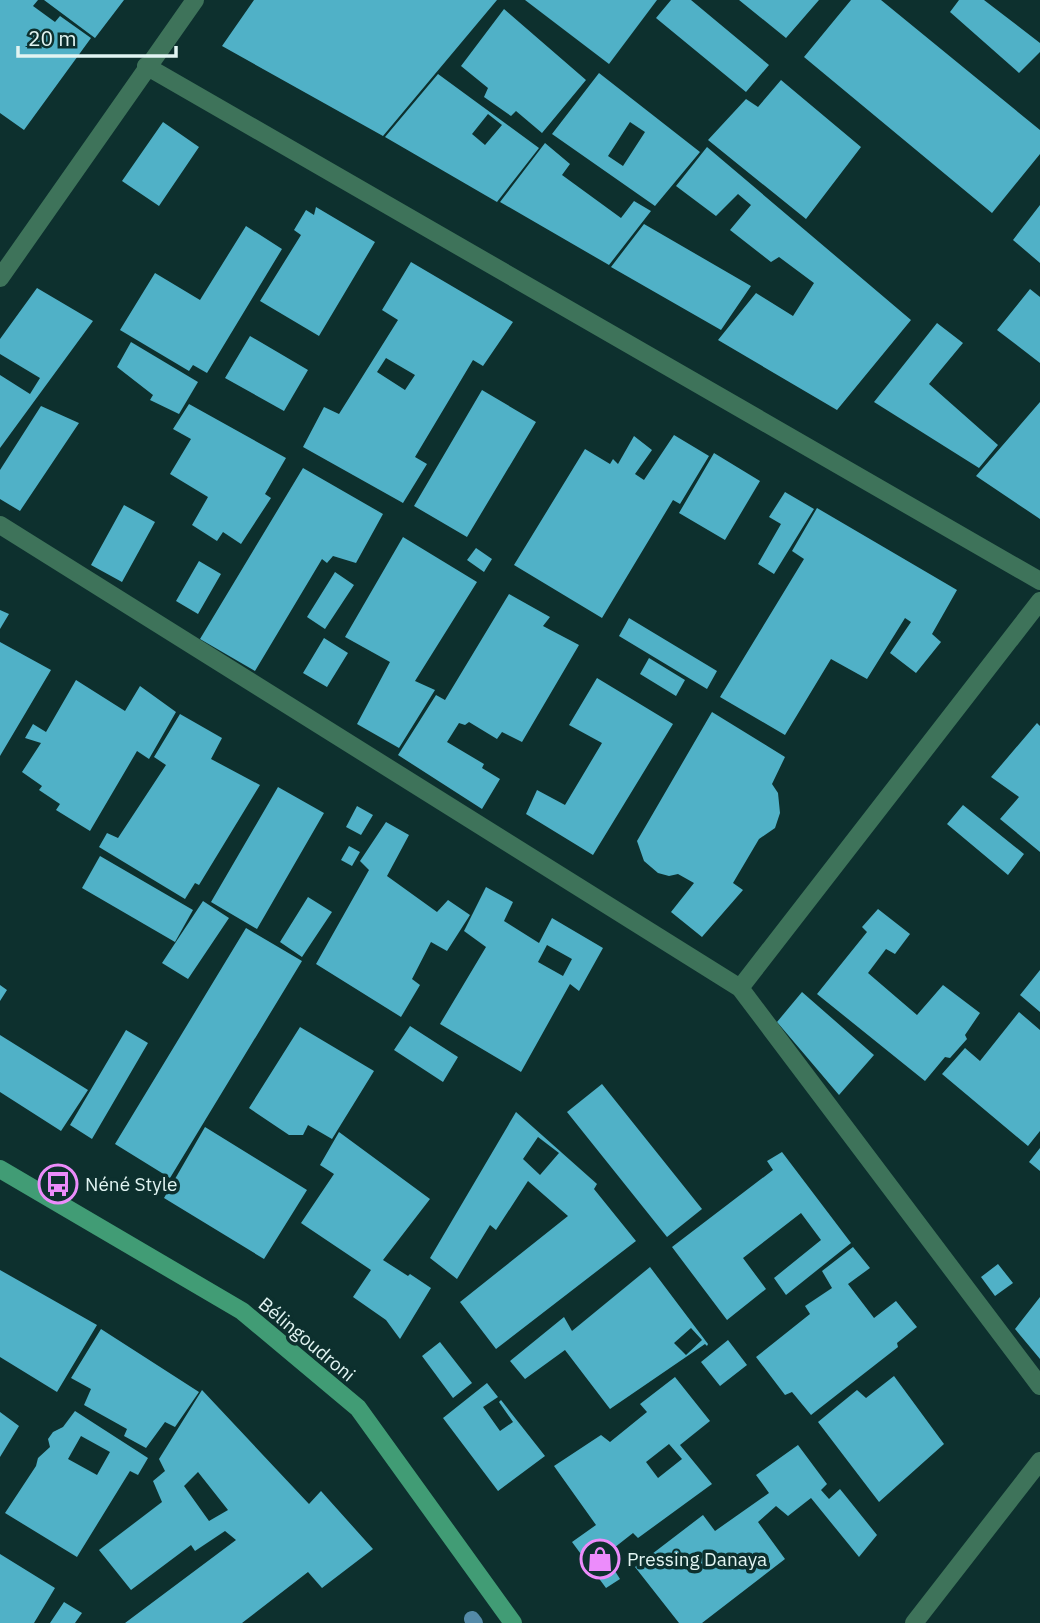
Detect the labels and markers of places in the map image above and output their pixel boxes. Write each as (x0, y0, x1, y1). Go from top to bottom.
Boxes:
bus stop icon: Néné Style (37, 1163, 79, 1205)
place label: Néné Style (85, 1172, 177, 1196)
shop icon: Pressing Danaya (579, 1538, 621, 1580)
place label: Pressing Danaya (627, 1547, 767, 1571)

